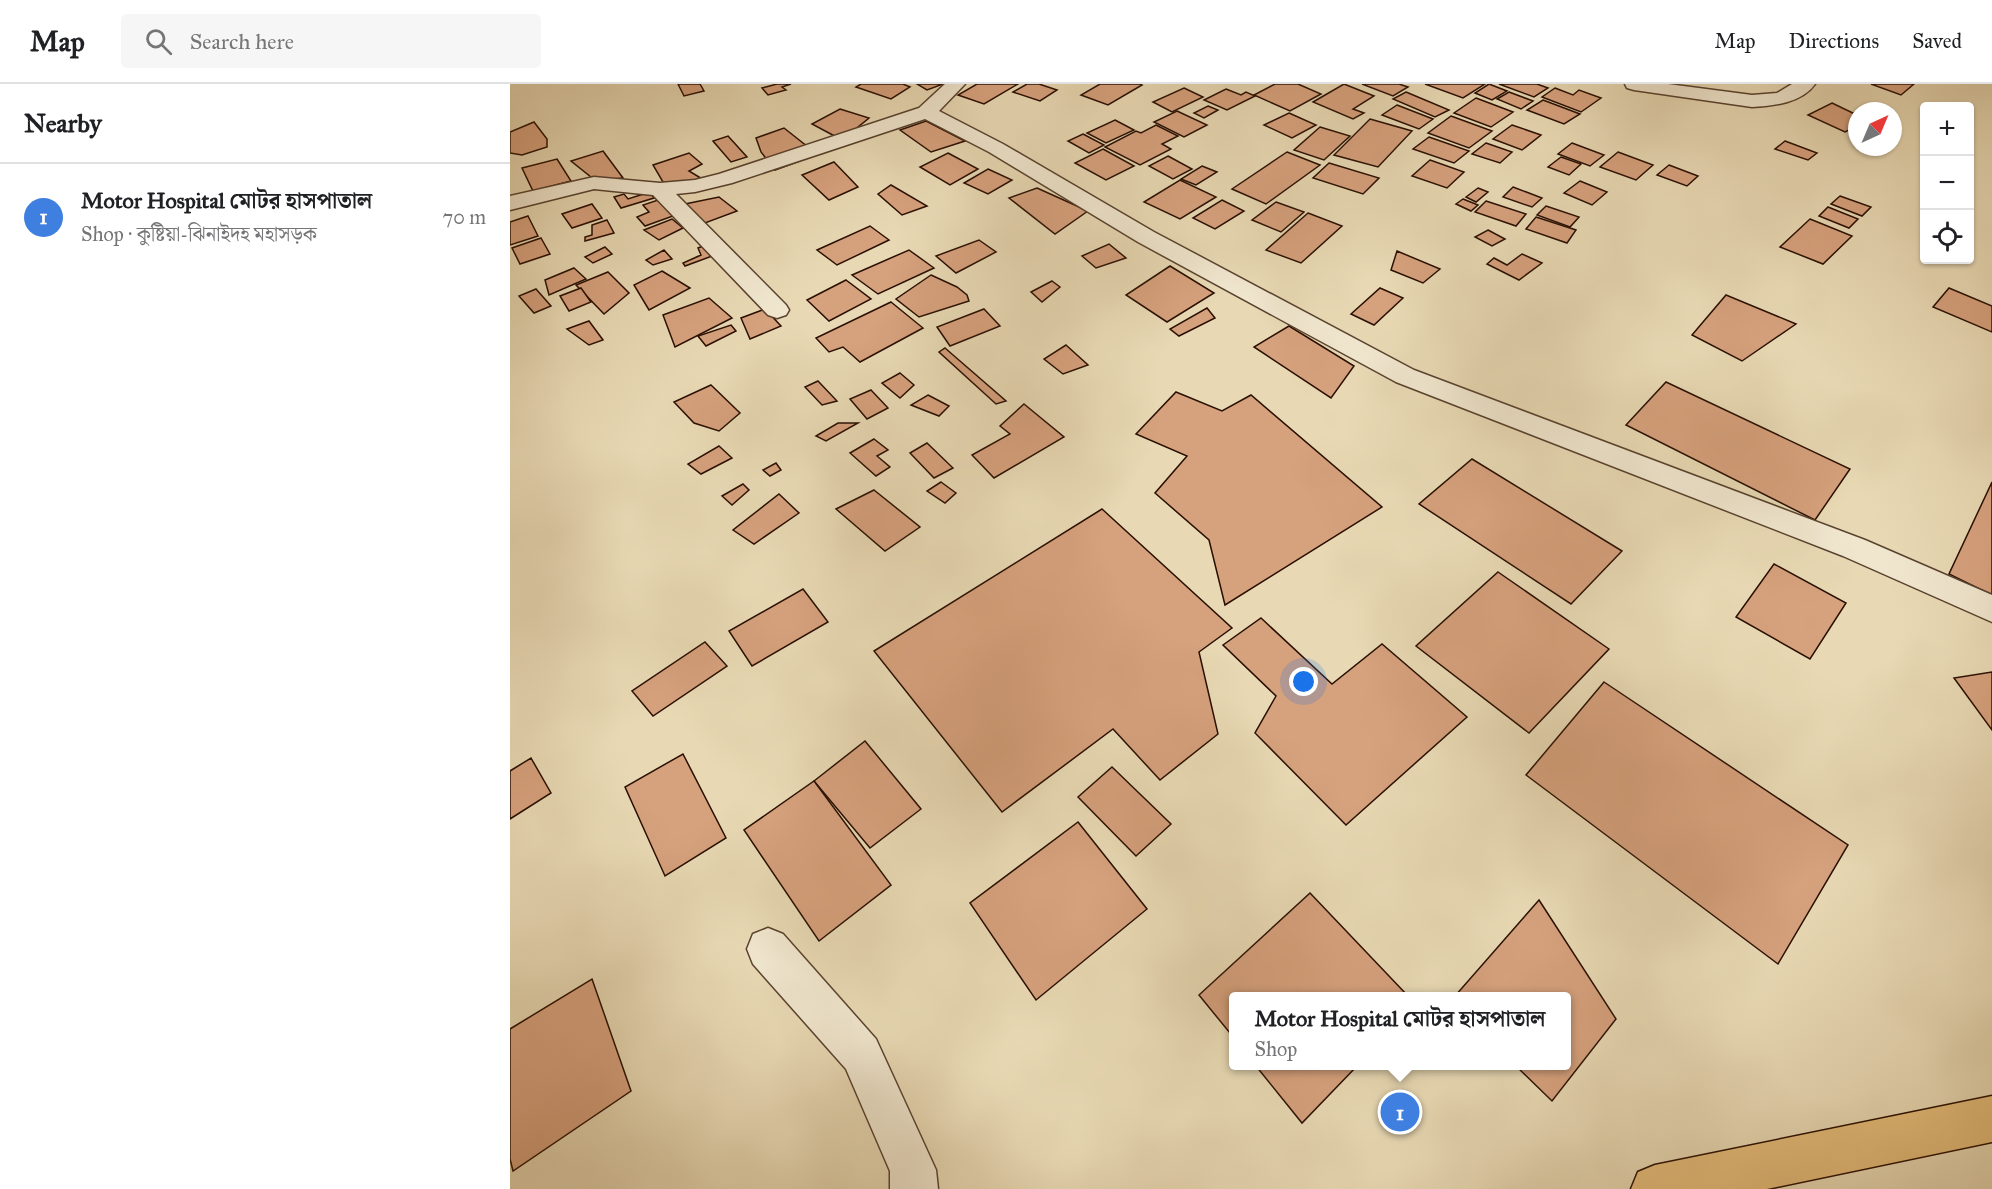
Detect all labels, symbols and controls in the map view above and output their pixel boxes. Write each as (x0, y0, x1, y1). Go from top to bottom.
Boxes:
search box (121, 14, 541, 68)
text: Map (30, 24, 85, 59)
icon: search (142, 25, 175, 58)
text: Search here (190, 28, 294, 55)
text: Map (1715, 28, 1756, 54)
text: Directions (1789, 28, 1879, 54)
text: Saved (1912, 28, 1962, 54)
north arrow (1848, 102, 1902, 156)
map controls (1920, 102, 1974, 264)
button: + (1920, 102, 1974, 156)
text: Nearby (24, 107, 102, 139)
button: − (1920, 156, 1974, 210)
text: Motor Hospital মোটর হাসপাতাল (81, 187, 372, 214)
text: 1 (40, 205, 47, 229)
text: 70 m (443, 205, 486, 229)
button: locate (1920, 210, 1974, 264)
text: Shop · কুষ্টিয়া-ঝিনাইদহ মহাসড়ক (81, 222, 317, 246)
your location (1289, 667, 1318, 696)
popup (1229, 992, 1571, 1070)
text: Motor Hospital মোটর হাসপাতাল (1254, 1005, 1546, 1032)
text: Shop (1254, 1037, 1297, 1061)
pin: 1 (1380, 1090, 1420, 1134)

